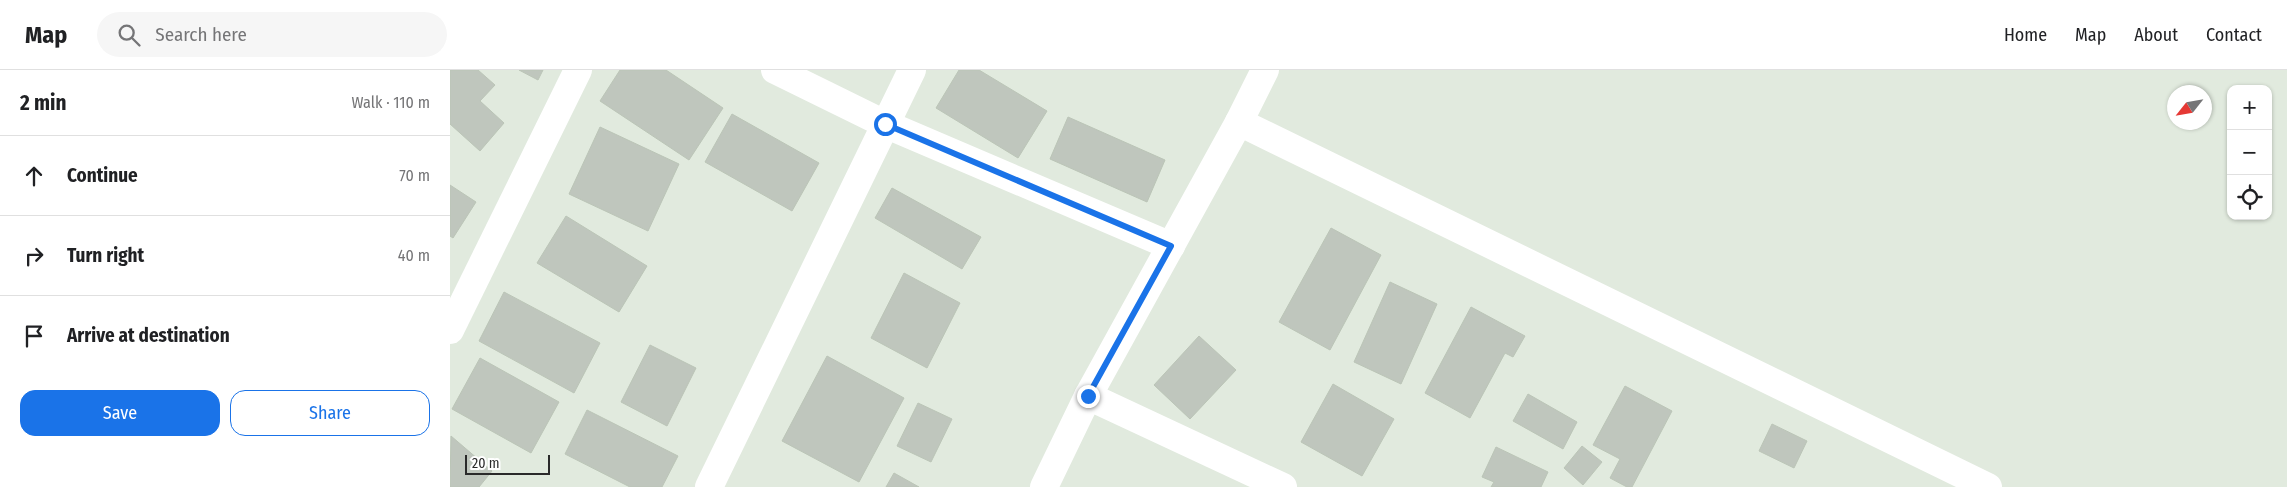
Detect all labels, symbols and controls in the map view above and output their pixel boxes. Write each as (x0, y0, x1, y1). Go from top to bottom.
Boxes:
search box (97, 12, 447, 57)
text: Map (25, 21, 67, 49)
icon: search (115, 21, 143, 49)
text: Search here (155, 23, 247, 46)
text: Home (2004, 24, 2047, 46)
text: Map (2075, 24, 2106, 46)
text: About (2134, 24, 2178, 46)
text: Contact (2206, 24, 2262, 46)
north arrow (2167, 85, 2212, 130)
map controls (2227, 85, 2272, 220)
button: + (2227, 85, 2272, 130)
text: 2 min (20, 90, 67, 116)
text: Walk · 110 m (352, 93, 430, 112)
route start (874, 113, 897, 136)
button: − (2227, 130, 2272, 175)
icon: ahead (20, 162, 48, 190)
text: Continue (67, 164, 138, 187)
text: 70 m (399, 166, 430, 185)
button: locate (2227, 175, 2272, 220)
icon: right (20, 242, 48, 270)
text: Turn right (67, 244, 144, 267)
text: 40 m (398, 246, 430, 265)
icon: arrive (20, 322, 48, 350)
text: Arrive at destination (67, 324, 230, 347)
route end (1077, 385, 1100, 408)
button: Save (20, 390, 220, 436)
button: Share (230, 390, 430, 436)
scale bar (465, 452, 550, 475)
text: 20 m (472, 455, 500, 472)

